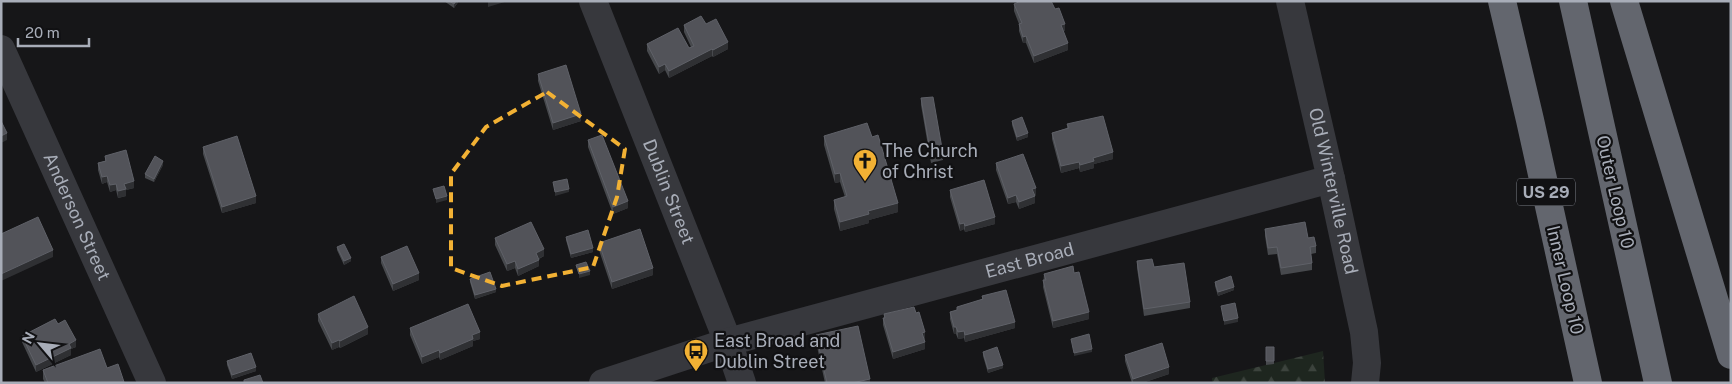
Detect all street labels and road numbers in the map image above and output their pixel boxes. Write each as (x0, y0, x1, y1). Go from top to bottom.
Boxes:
street label: Old Winterville Road (1305, 106, 1362, 276)
street label: Outer Loop 10 (1592, 133, 1639, 251)
street label: Dublin Street (639, 136, 699, 247)
street label: Anderson Street (39, 149, 115, 284)
road number: US 29 (1517, 178, 1575, 206)
street label: Inner Loop 10 (1543, 223, 1588, 336)
street label: East Broad (983, 238, 1076, 282)

